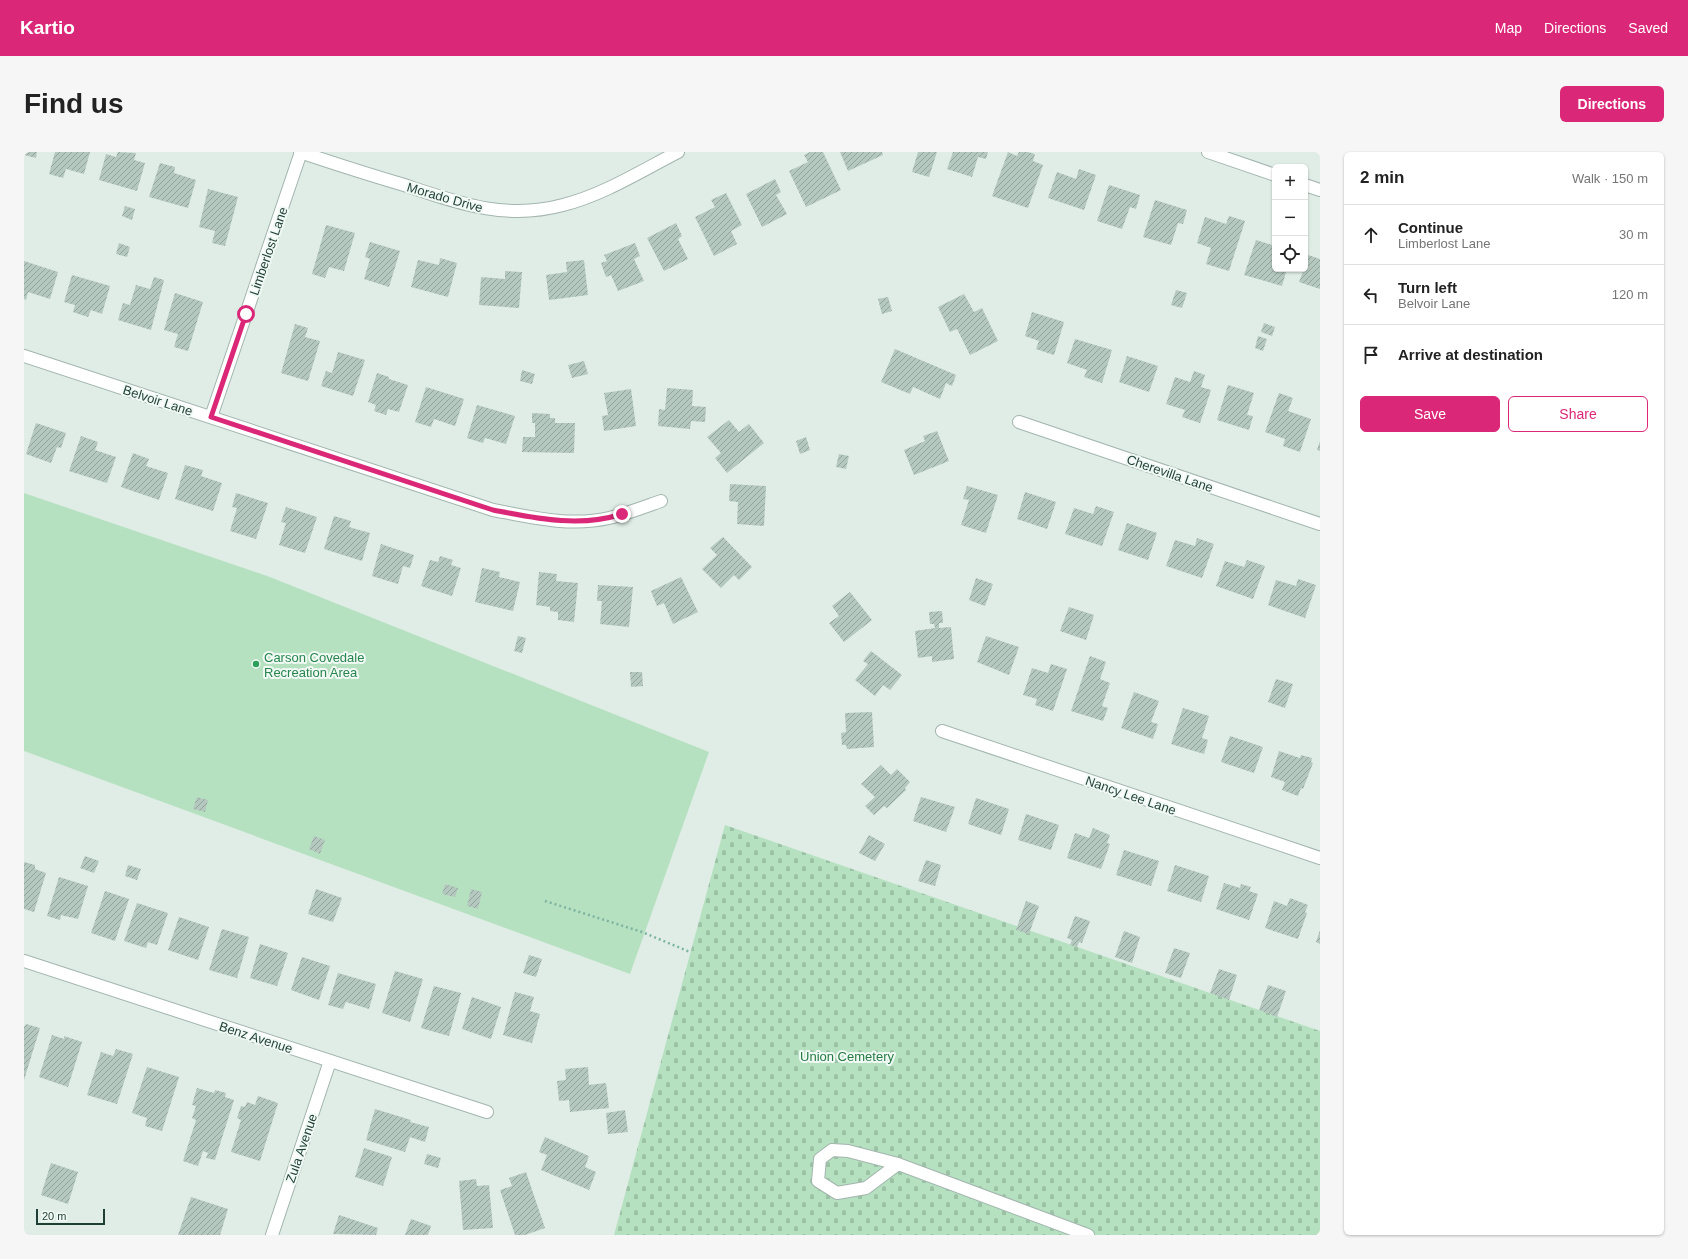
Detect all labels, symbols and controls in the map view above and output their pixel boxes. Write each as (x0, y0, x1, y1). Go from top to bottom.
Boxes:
text: Kartio (20, 17, 75, 38)
text: Map (1495, 20, 1522, 36)
text: Directions (1544, 20, 1606, 36)
text: Saved (1628, 20, 1668, 36)
button: Directions (1560, 86, 1664, 122)
text: Find us (24, 88, 124, 119)
map controls (1272, 164, 1308, 272)
button: + (1272, 164, 1308, 200)
text: 2 min (1360, 168, 1404, 187)
text: Walk · 150 m (1572, 171, 1648, 186)
street label: Morado Drive (405, 180, 484, 215)
button: − (1272, 200, 1308, 236)
street label: Limberlost Lane (246, 205, 291, 297)
text: Continue (1398, 219, 1463, 236)
icon: ahead (1360, 224, 1382, 246)
text: 30 m (1619, 227, 1648, 242)
button: locate (1272, 236, 1308, 272)
text: Limberlost Lane (1398, 236, 1491, 251)
text: Turn left (1398, 279, 1457, 296)
icon: left (1360, 284, 1382, 306)
text: 120 m (1612, 287, 1648, 302)
text: Belvoir Lane (1398, 296, 1470, 311)
route start (237, 305, 255, 323)
icon: arrive (1360, 344, 1382, 366)
text: Arrive at destination (1398, 346, 1543, 363)
street label: Belvoir Lane (121, 382, 195, 419)
button: Save (1360, 396, 1500, 432)
button: Share (1508, 396, 1648, 432)
street label: Cherevilla Lane (1125, 452, 1215, 495)
route end (613, 505, 631, 523)
place label: Carson Covedale Recreation Area (264, 650, 364, 680)
marker: Carson Covedale Recreation Area (251, 659, 261, 669)
street label: Nancy Lee Lane (1084, 773, 1178, 818)
street label: Benz Avenue (217, 1019, 294, 1056)
park label: Union Cemetery (800, 1049, 894, 1064)
street label: Zula Avenue (283, 1112, 320, 1185)
scale bar (36, 1207, 105, 1226)
text: 20 m (42, 1210, 66, 1222)

